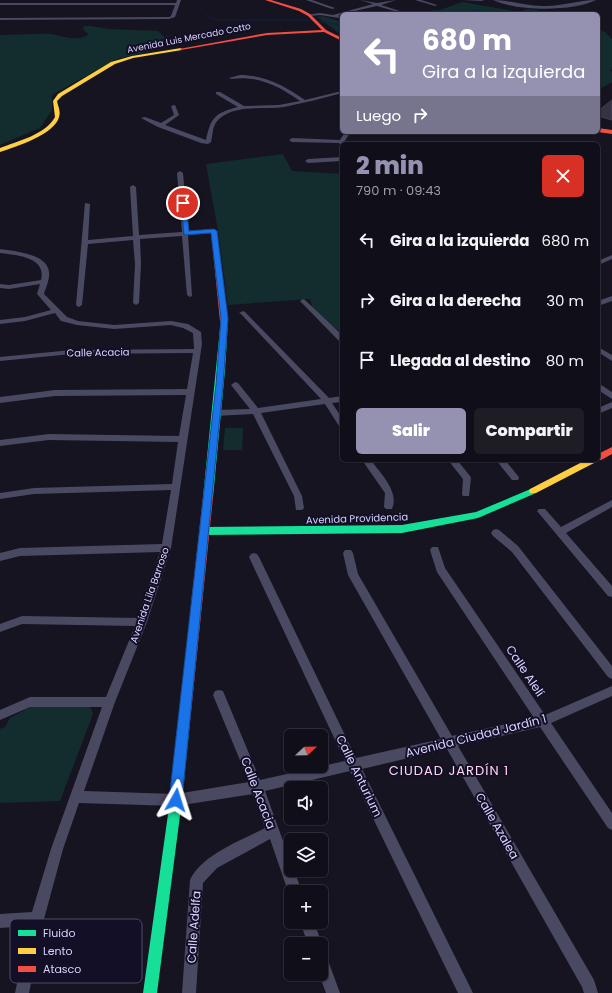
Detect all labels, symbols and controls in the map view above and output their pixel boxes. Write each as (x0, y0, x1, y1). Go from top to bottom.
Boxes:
street label: Avenida Luis Mercado Cotto (126, 20, 252, 56)
text: 680 m (422, 21, 512, 60)
icon: left (356, 28, 408, 80)
text: Gira a la izquierda (422, 59, 585, 84)
icon: right (409, 104, 431, 126)
text: Luego (356, 105, 401, 126)
text: 2 min (356, 149, 424, 182)
button: close (542, 155, 584, 197)
text: 790 m · 09:43 (356, 181, 441, 200)
pin (166, 186, 200, 220)
icon: arrive (172, 192, 194, 214)
icon: left (356, 229, 378, 251)
text: Gira a la izquierda (390, 230, 529, 251)
text: 680 m (541, 230, 589, 251)
icon: right (356, 289, 378, 311)
text: Gira a la derecha (390, 290, 521, 311)
text: 30 m (546, 290, 584, 311)
street label: Calle Acacia (66, 344, 130, 361)
icon: arrive (356, 349, 378, 371)
text: Llegada al destino (390, 350, 531, 371)
text: 80 m (546, 350, 584, 371)
button: Salir (356, 408, 466, 454)
button: Compartir (474, 408, 584, 454)
street label: Avenida Providencia (306, 509, 408, 528)
street label: Avenida Lila Barroso (126, 545, 173, 645)
street label: Calle Alelí (502, 642, 549, 700)
street label: Avenida Ciudad Jardín 1 (404, 710, 548, 761)
north arrow (284, 729, 328, 773)
map controls (284, 729, 328, 981)
street label: Calle Anturium (332, 732, 387, 820)
street label: Calle Acacia (237, 754, 280, 831)
district label: CIUDAD JARDÍN 1 (389, 761, 509, 780)
position arrow (155, 779, 197, 821)
button: sound (284, 781, 328, 825)
street label: Calle Azalea (472, 789, 523, 862)
button: layers (284, 833, 328, 877)
button: + (284, 885, 328, 929)
street label: Calle Adelfa (182, 890, 205, 964)
legend (10, 919, 142, 983)
text: Fluido (43, 925, 75, 941)
button: − (284, 937, 328, 981)
text: Lento (43, 943, 73, 959)
text: Atasco (43, 961, 81, 977)

